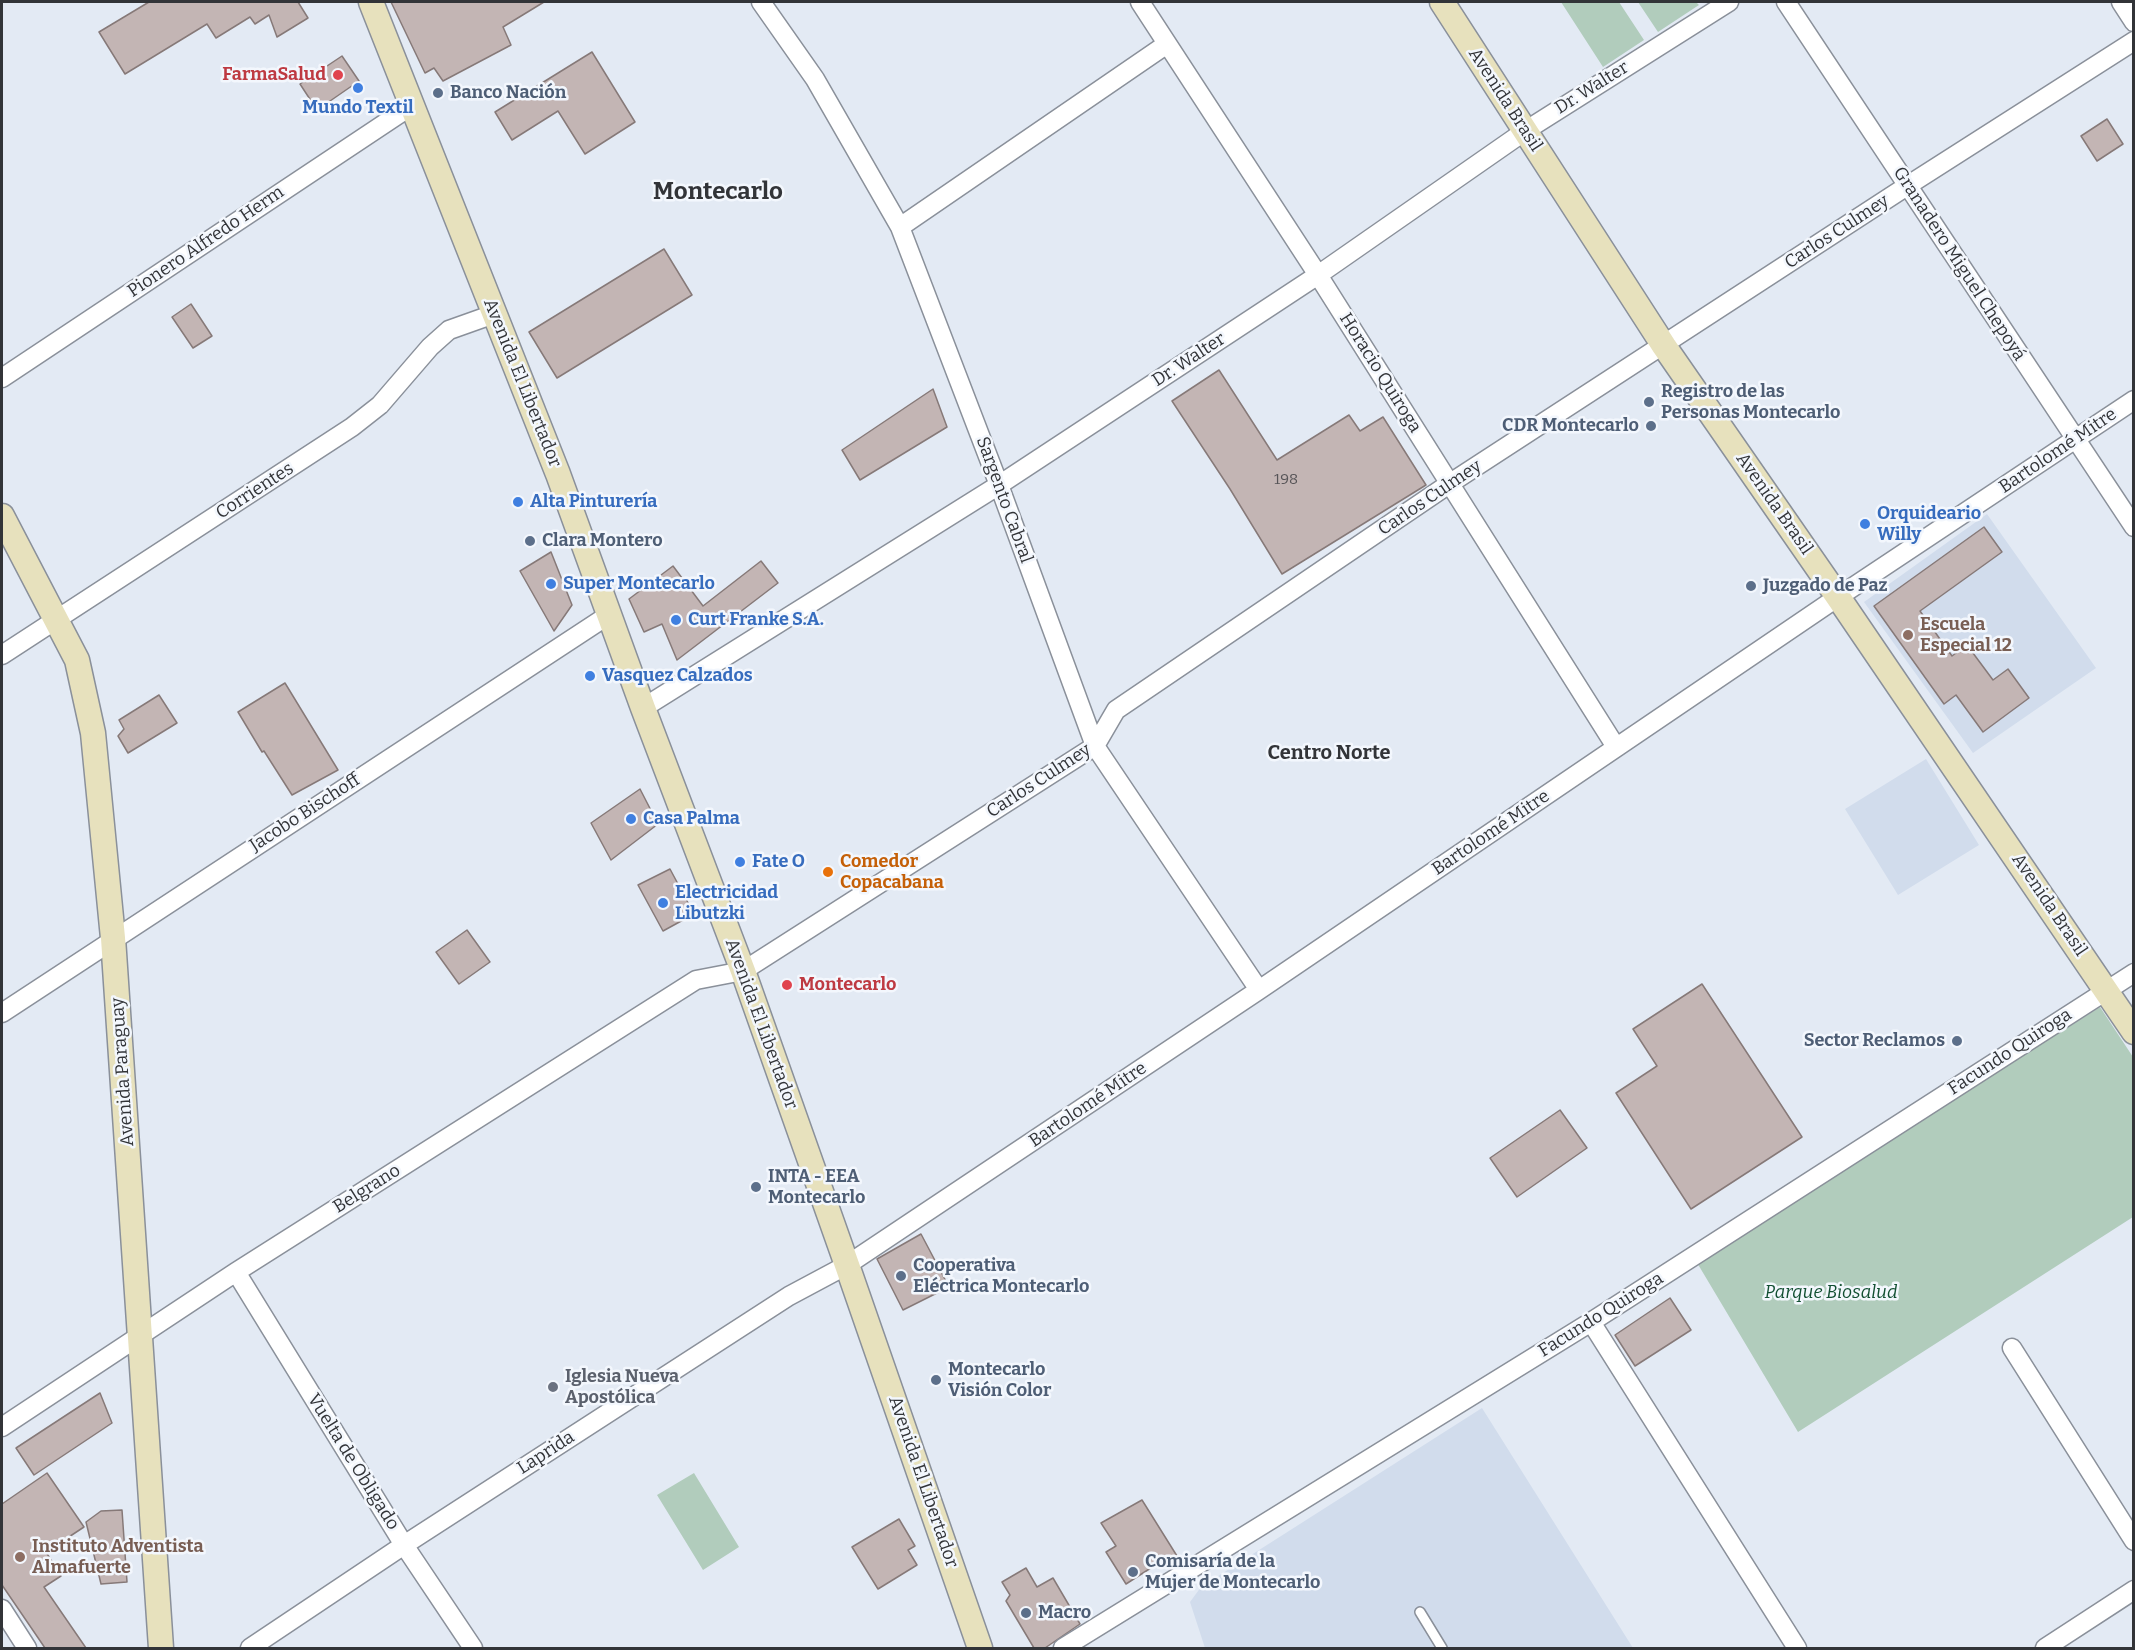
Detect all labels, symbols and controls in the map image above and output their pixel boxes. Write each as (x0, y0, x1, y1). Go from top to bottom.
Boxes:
street label: Avenida Brasil (1463, 44, 1547, 156)
street label: Dr. Walter (1551, 57, 1633, 119)
place label: FarmaSalud (222, 64, 326, 86)
marker: FarmaSalud (331, 68, 345, 82)
marker: Mundo Textil (351, 81, 365, 95)
place label: Banco Nación (450, 82, 566, 104)
marker: Banco Nación (431, 86, 445, 100)
place label: Mundo Textil (302, 97, 414, 119)
street label: Granadero Miguel Chepoyá (1888, 163, 2030, 365)
district label: Montecarlo (653, 178, 783, 206)
street label: Pionero Alfredo Herm (124, 182, 288, 302)
street label: Carlos Culmey (1781, 190, 1893, 274)
street label: Avenida El Libertador (478, 296, 566, 470)
street label: Horacio Quiroga (1334, 309, 1426, 437)
street label: Dr. Walter (1148, 328, 1230, 392)
place label: Registro de las Personas Montecarlo (1661, 381, 1840, 424)
marker: Registro de las Personas Montecarlo (1642, 395, 1656, 409)
street label: Bartolomé Mitre (1995, 404, 2121, 498)
place label: CDR Montecarlo (1502, 415, 1639, 437)
marker: CDR Montecarlo (1644, 419, 1658, 433)
street label: Sargento Cabral (971, 434, 1037, 566)
street label: Avenida Brasil (1731, 449, 1817, 559)
street label: Carlos Culmey (1374, 455, 1486, 541)
street label: Corrientes (212, 458, 298, 524)
house number: 198 (1274, 471, 1298, 489)
place label: Alta Pinturería (530, 491, 657, 513)
marker: Alta Pinturería (511, 495, 525, 509)
place label: Orquideario Willy (1877, 503, 1981, 546)
marker: Orquideario Willy (1858, 517, 1872, 531)
place label: Clara Montero (542, 530, 663, 552)
marker: Clara Montero (523, 534, 537, 548)
place label: Super Montecarlo (563, 573, 715, 595)
place label: Juzgado de Paz (1763, 575, 1888, 597)
marker: Super Montecarlo (544, 577, 558, 591)
marker: Juzgado de Paz (1744, 579, 1758, 593)
place label: Curt Franke S.A. (688, 609, 824, 631)
marker: Curt Franke S.A. (669, 613, 683, 627)
place label: Escuela Especial 12 (1920, 614, 2012, 656)
marker: Escuela Especial 12 (1901, 628, 1915, 642)
place label: Vasquez Calzados (602, 665, 753, 687)
marker: Vasquez Calzados (583, 669, 597, 683)
street label: Carlos Culmey (983, 739, 1095, 823)
district label: Centro Norte (1268, 741, 1390, 765)
street label: Jacobo Bischoff (246, 769, 364, 857)
street label: Bartolomé Mitre (1428, 786, 1554, 880)
place label: Casa Palma (643, 808, 740, 830)
marker: Casa Palma (624, 812, 638, 826)
street label: Avenida Brasil (2007, 850, 2091, 960)
place label: Fate O (752, 851, 805, 873)
place label: Comedor Copacabana (840, 851, 944, 894)
marker: Fate O (733, 855, 747, 869)
marker: Comedor Copacabana (821, 865, 835, 879)
place label: Electricidad Libutzki (675, 882, 778, 924)
marker: Electricidad Libutzki (656, 896, 670, 910)
street label: Avenida El Libertador (720, 936, 802, 1112)
place label: Montecarlo (799, 974, 896, 996)
marker: Montecarlo (780, 978, 794, 992)
street label: Avenida Paraguay (107, 997, 139, 1147)
street label: Facundo Quiroga (1944, 1004, 2076, 1100)
place label: Sector Reclamos (1804, 1030, 1945, 1052)
marker: Sector Reclamos (1950, 1034, 1964, 1048)
street label: Bartolomé Mitre (1025, 1058, 1151, 1152)
street label: Belgrano (329, 1160, 405, 1218)
place label: INTA - EEA Montecarlo (768, 1166, 865, 1208)
marker: INTA - EEA Montecarlo (749, 1180, 763, 1194)
place label: Cooperativa Eléctrica Montecarlo (913, 1255, 1089, 1298)
street label: Facundo Quiroga (1535, 1268, 1667, 1362)
marker: Cooperativa Eléctrica Montecarlo (894, 1269, 908, 1283)
park label: Parque Biosalud (1765, 1282, 1897, 1304)
place label: Montecarlo Visión Color (948, 1359, 1051, 1402)
place label: Iglesia Nueva Apostólica (565, 1366, 679, 1408)
marker: Montecarlo Visión Color (929, 1373, 943, 1387)
marker: Iglesia Nueva Apostólica (546, 1380, 560, 1394)
street label: Vuelta de Obligado (302, 1390, 404, 1534)
street label: Avenida El Libertador (884, 1393, 962, 1571)
street label: Laprida (513, 1427, 579, 1479)
place label: Instituto Adventista Almafuerte (32, 1536, 204, 1578)
marker: Instituto Adventista Almafuerte (13, 1550, 27, 1564)
place label: Comisaría de la Mujer de Montecarlo (1145, 1551, 1320, 1594)
marker: Comisaría de la Mujer de Montecarlo (1126, 1565, 1140, 1579)
place label: Macro (1038, 1602, 1091, 1624)
marker: Macro (1019, 1606, 1033, 1620)

